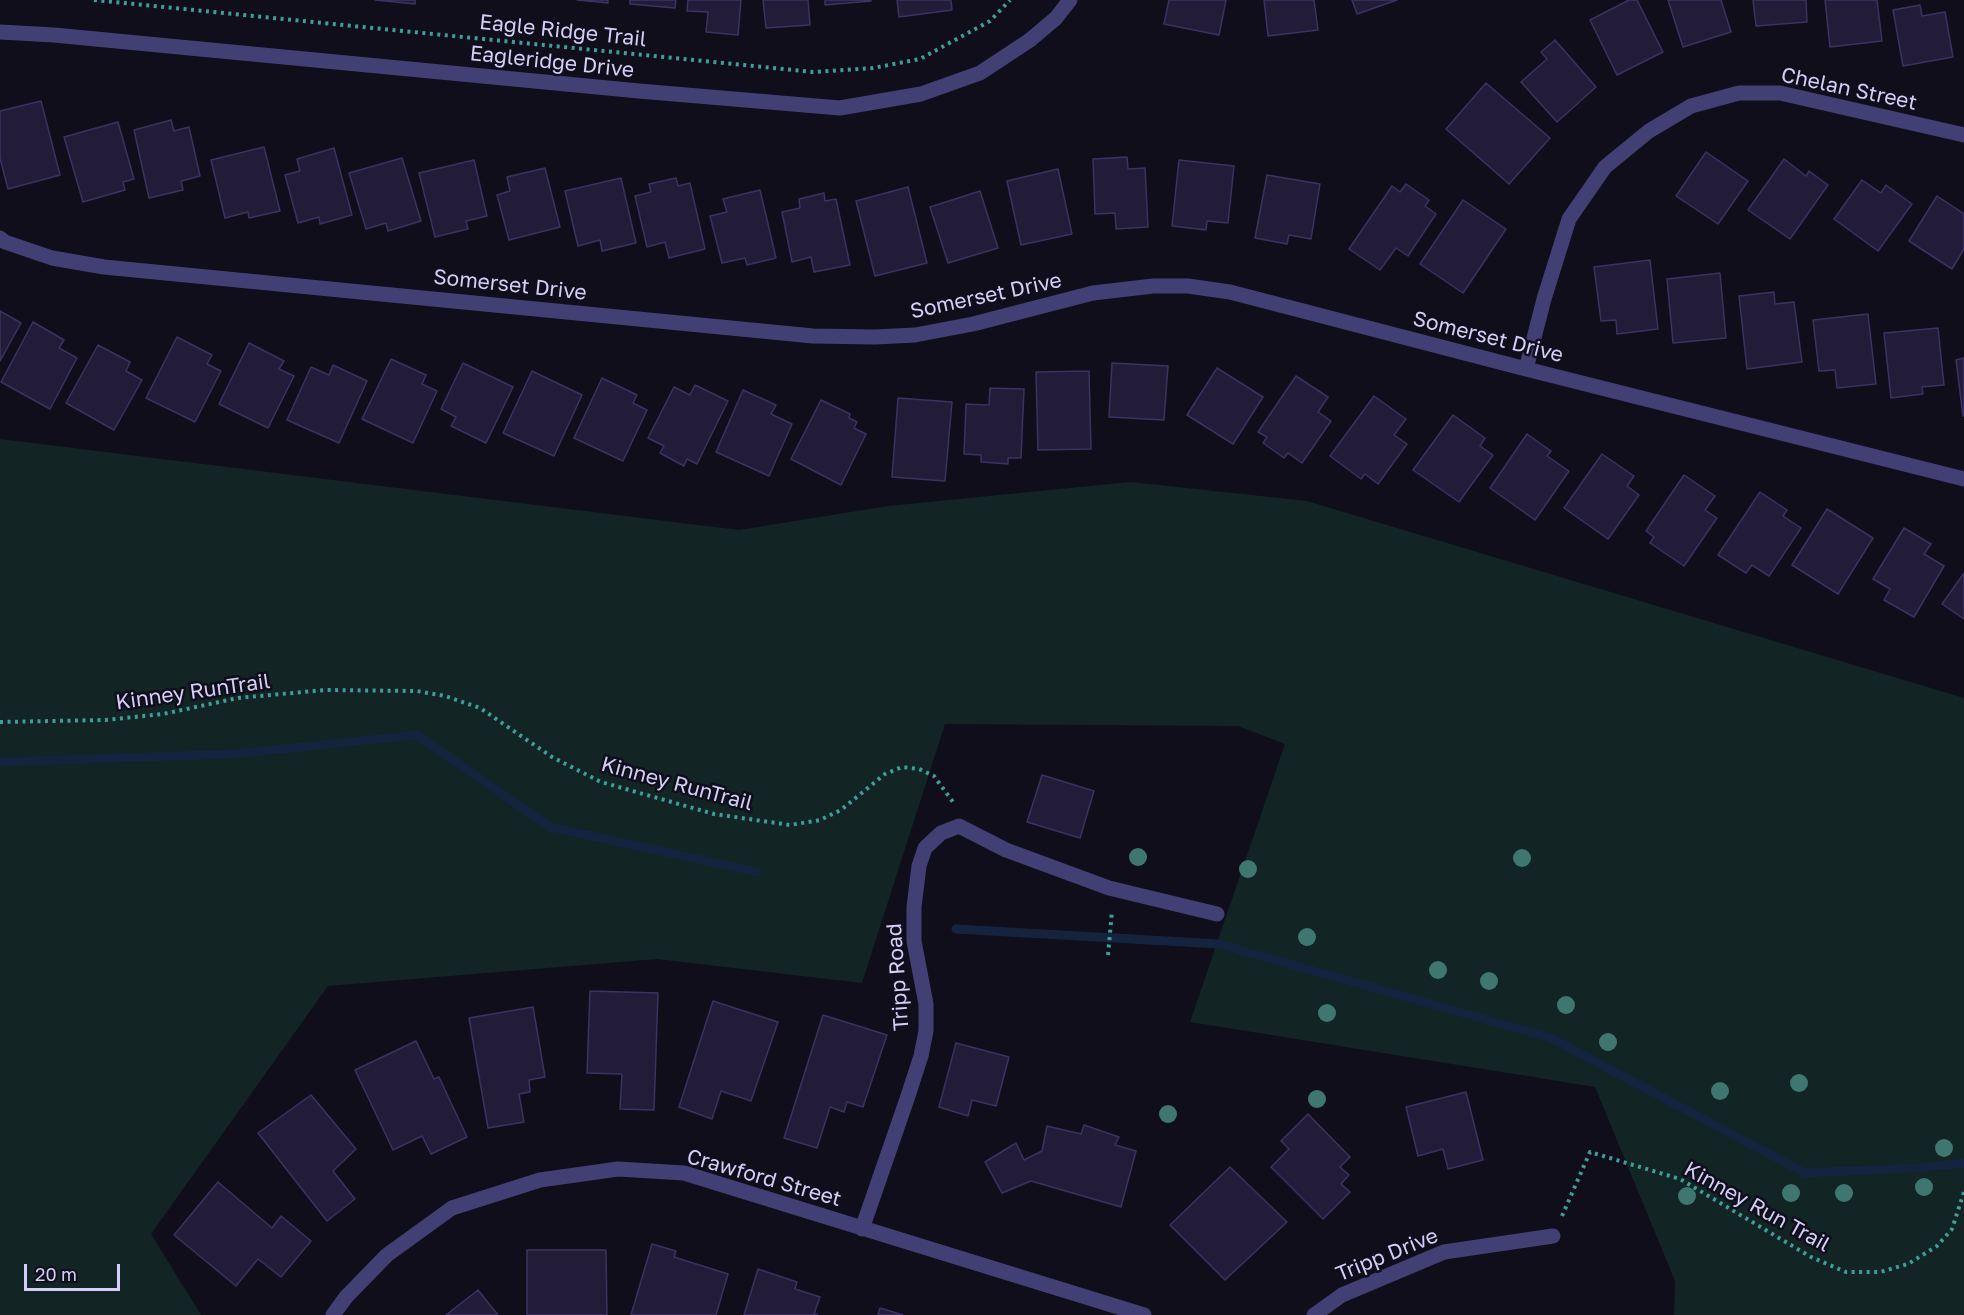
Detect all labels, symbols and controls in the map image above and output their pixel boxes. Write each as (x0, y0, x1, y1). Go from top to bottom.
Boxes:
street label: Eagle Ridge Trail (478, 10, 648, 52)
street label: Eagleridge Drive (469, 41, 635, 83)
street label: Chelan Street (1779, 62, 1919, 116)
street label: Somerset Drive (432, 264, 588, 306)
street label: Somerset Drive (908, 268, 1064, 324)
street label: Somerset Drive (1410, 306, 1566, 368)
street label: Kinney RunTrail (114, 669, 272, 715)
street label: Kinney RunTrail (599, 752, 755, 816)
street label: Tripp Road (882, 923, 914, 1031)
street label: Crawford Street (684, 1144, 844, 1212)
street label: Kinney Run Trail (1680, 1157, 1834, 1257)
street label: Tripp Drive (1332, 1223, 1442, 1287)
scale bar (27, 1252, 123, 1290)
text: 20 m (35, 1263, 77, 1285)

